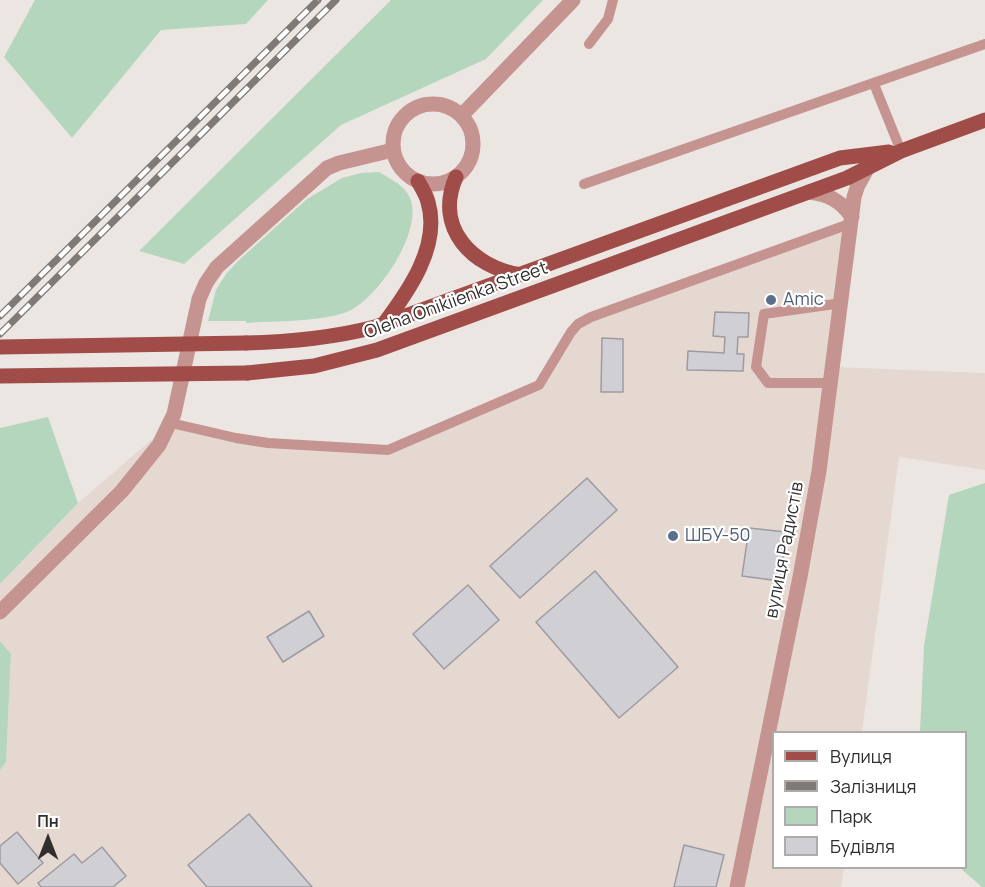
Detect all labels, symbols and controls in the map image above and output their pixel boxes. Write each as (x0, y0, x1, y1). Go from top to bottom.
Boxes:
street label: Oleha Onikiienka Street (361, 258, 551, 344)
place label: Amic (783, 289, 824, 311)
marker: Amic (764, 293, 778, 307)
street label: вулиця Радистів (761, 480, 809, 620)
place label: ШБУ-50 (685, 525, 751, 547)
marker: ШБУ-50 (666, 529, 680, 543)
legend (772, 731, 967, 869)
text: Вулиця (830, 744, 892, 768)
text: Залізниця (830, 774, 916, 798)
text: Парк (830, 804, 872, 828)
north arrow (18, 809, 78, 869)
text: Пн (37, 810, 59, 832)
text: Будівля (830, 834, 895, 858)

